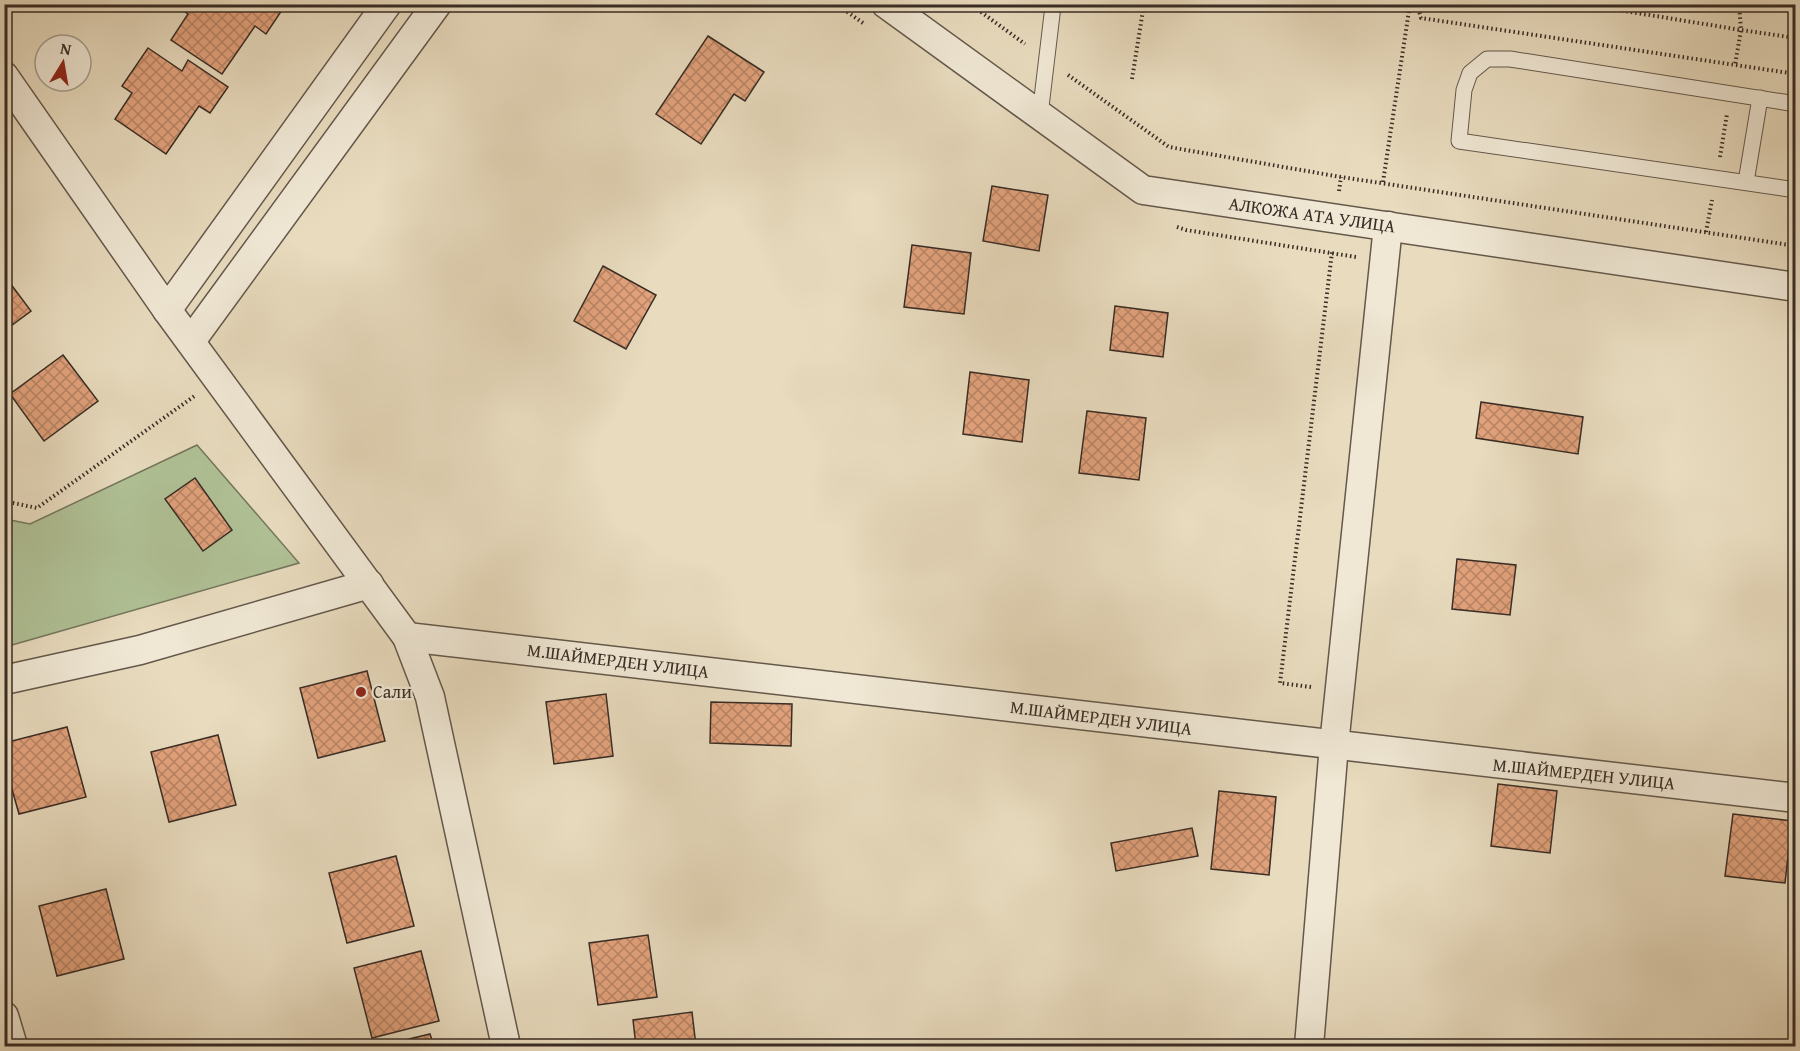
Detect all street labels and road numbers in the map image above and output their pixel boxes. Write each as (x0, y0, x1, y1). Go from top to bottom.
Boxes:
street label: АЛКОЖА АТА УЛИЦА (1227, 189, 1397, 240)
street label: М.ШАЙМЕРДЕН УЛИЦА (526, 636, 711, 685)
street label: М.ШАЙМЕРДЕН УЛИЦА (1009, 693, 1194, 742)
street label: М.ШАЙМЕРДЕН УЛИЦА (1492, 751, 1677, 797)

